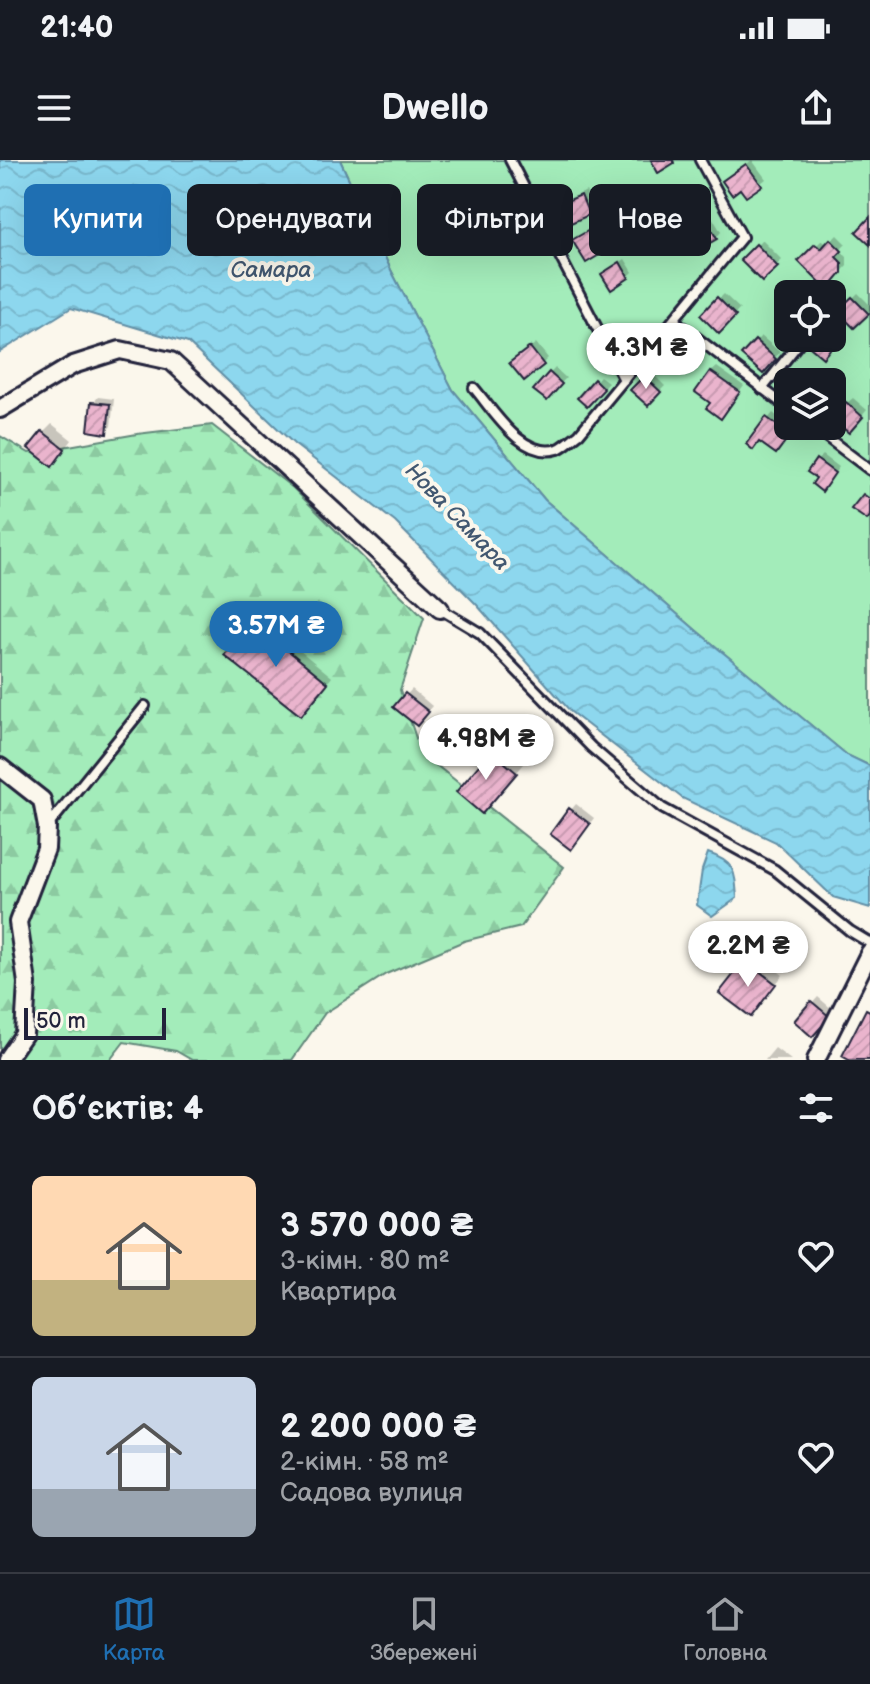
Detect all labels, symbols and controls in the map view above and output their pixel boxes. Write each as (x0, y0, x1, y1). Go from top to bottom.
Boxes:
text: 21:40 (40, 10, 114, 46)
icon: menu (32, 86, 76, 130)
icon: share (794, 86, 838, 130)
text: Dwello (381, 87, 489, 130)
chip: Купити (24, 184, 171, 256)
chip: Орендувати (187, 184, 401, 256)
chip: Фільтри (417, 184, 573, 256)
chip: Нове (589, 184, 711, 256)
water label: Самара (231, 257, 311, 284)
map controls (774, 280, 846, 440)
button: locate (774, 280, 846, 352)
pin: 4.3M ₴ (581, 323, 711, 391)
text: 4.3M ₴ (605, 333, 688, 364)
button: layers (774, 368, 846, 440)
water label: Нова Самара (399, 458, 515, 576)
pin: 3.57M ₴ (202, 601, 350, 669)
text: 3.57M ₴ (227, 611, 325, 642)
pin: 4.98M ₴ (412, 714, 560, 782)
text: 4.98M ₴ (437, 724, 535, 755)
pin: 2.2M ₴ (683, 921, 813, 989)
text: 2.2M ₴ (706, 931, 790, 962)
scale bar (24, 1004, 166, 1040)
text: 50 m (36, 1008, 86, 1035)
icon: filters (794, 1086, 838, 1130)
text: Об’єктів: 4 (32, 1088, 203, 1129)
text: 3 570 000 ₴ (280, 1205, 473, 1246)
icon: home (96, 1208, 192, 1304)
icon: heart (794, 1234, 838, 1278)
text: 3-кімн. · 80 m² (280, 1246, 450, 1277)
text: Квартира (280, 1277, 397, 1308)
text: 2 200 000 ₴ (280, 1406, 476, 1447)
icon: home (96, 1409, 192, 1505)
icon: heart (794, 1435, 838, 1479)
text: 2-кімн. · 58 m² (280, 1447, 449, 1478)
text: Садова вулиця (280, 1478, 463, 1509)
tab: Карта (103, 1592, 165, 1667)
tab: Збережені (370, 1592, 477, 1667)
tab: Головна (683, 1592, 767, 1667)

